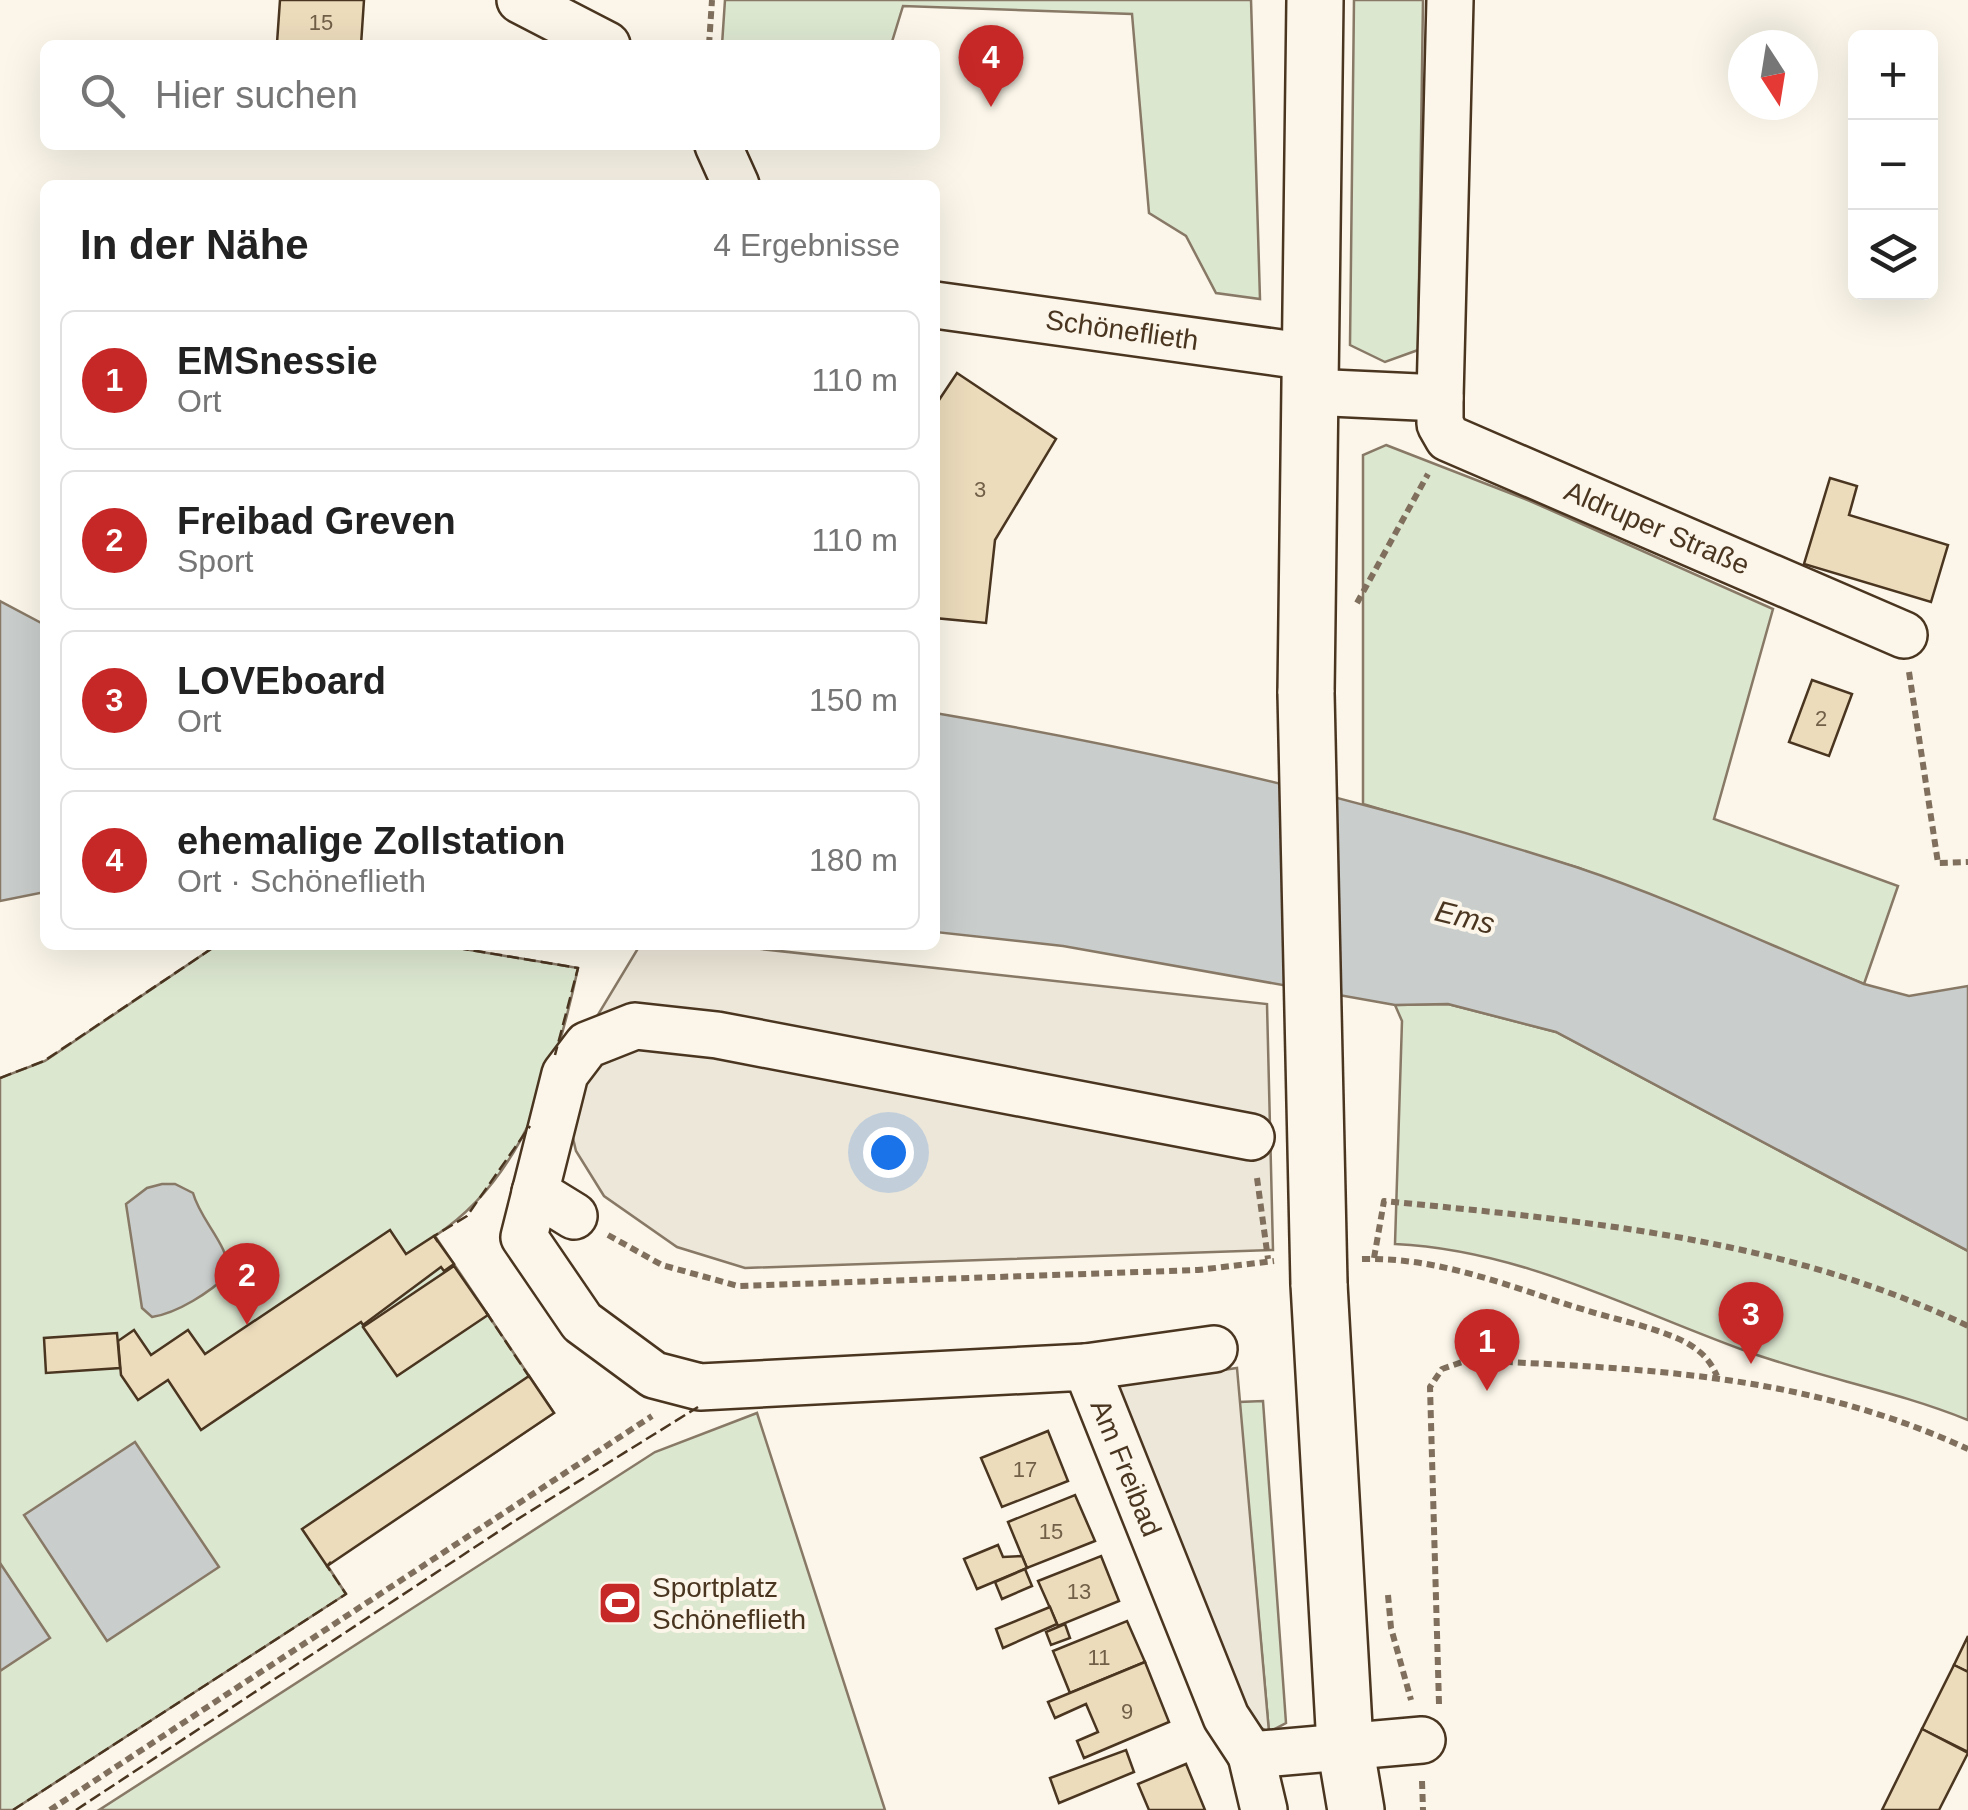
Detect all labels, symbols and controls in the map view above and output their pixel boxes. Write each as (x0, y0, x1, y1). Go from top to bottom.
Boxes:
house number: 15 (309, 10, 333, 35)
pin: 4 (958, 24, 1024, 107)
north arrow (1728, 30, 1818, 120)
map controls (1848, 30, 1938, 300)
button: + (1848, 30, 1938, 120)
search box (40, 40, 940, 150)
icon: search (75, 68, 130, 123)
text: Hier suchen (155, 74, 358, 116)
button: − (1848, 120, 1938, 210)
button: layers (1848, 210, 1938, 300)
text: In der Nähe (80, 221, 309, 268)
text: 4 Ergebnisse (713, 227, 900, 263)
street label: Schöneflieth (1044, 304, 1200, 356)
text: EMSnessie (177, 340, 378, 382)
text: 1 (106, 362, 123, 398)
text: 110 m (811, 362, 898, 398)
text: Ort (177, 383, 221, 419)
street label: Aldruper Straße (1560, 475, 1754, 581)
house number: 3 (974, 477, 986, 502)
text: Freibad Greven (177, 500, 456, 542)
text: 2 (106, 522, 123, 558)
text: 110 m (811, 522, 898, 558)
text: Sport (177, 543, 253, 579)
text: LOVEboard (177, 660, 386, 702)
text: 3 (106, 682, 123, 718)
text: 150 m (809, 682, 898, 718)
text: Ort (177, 703, 221, 739)
house number: 2 (1815, 706, 1827, 731)
text: ehemalige Zollstation (177, 820, 566, 862)
text: 4 (106, 842, 123, 878)
text: 180 m (809, 842, 898, 878)
text: Ort · Schöneflieth (177, 863, 426, 899)
water label: Ems (1432, 894, 1498, 940)
your location (863, 1127, 914, 1178)
pin: 2 (214, 1242, 280, 1325)
pin: 3 (1718, 1282, 1784, 1364)
pin: 1 (1454, 1308, 1520, 1391)
street label: Am Freibad (1085, 1395, 1167, 1541)
house number: 17 (1013, 1457, 1037, 1482)
house number: 15 (1039, 1519, 1063, 1544)
place label: Sportplatz Schöneflieth (652, 1572, 806, 1635)
house number: 13 (1067, 1579, 1091, 1604)
sports icon: Sportplatz Schöneflieth (597, 1580, 643, 1626)
house number: 11 (1088, 1645, 1110, 1670)
house number: 9 (1121, 1699, 1133, 1724)

